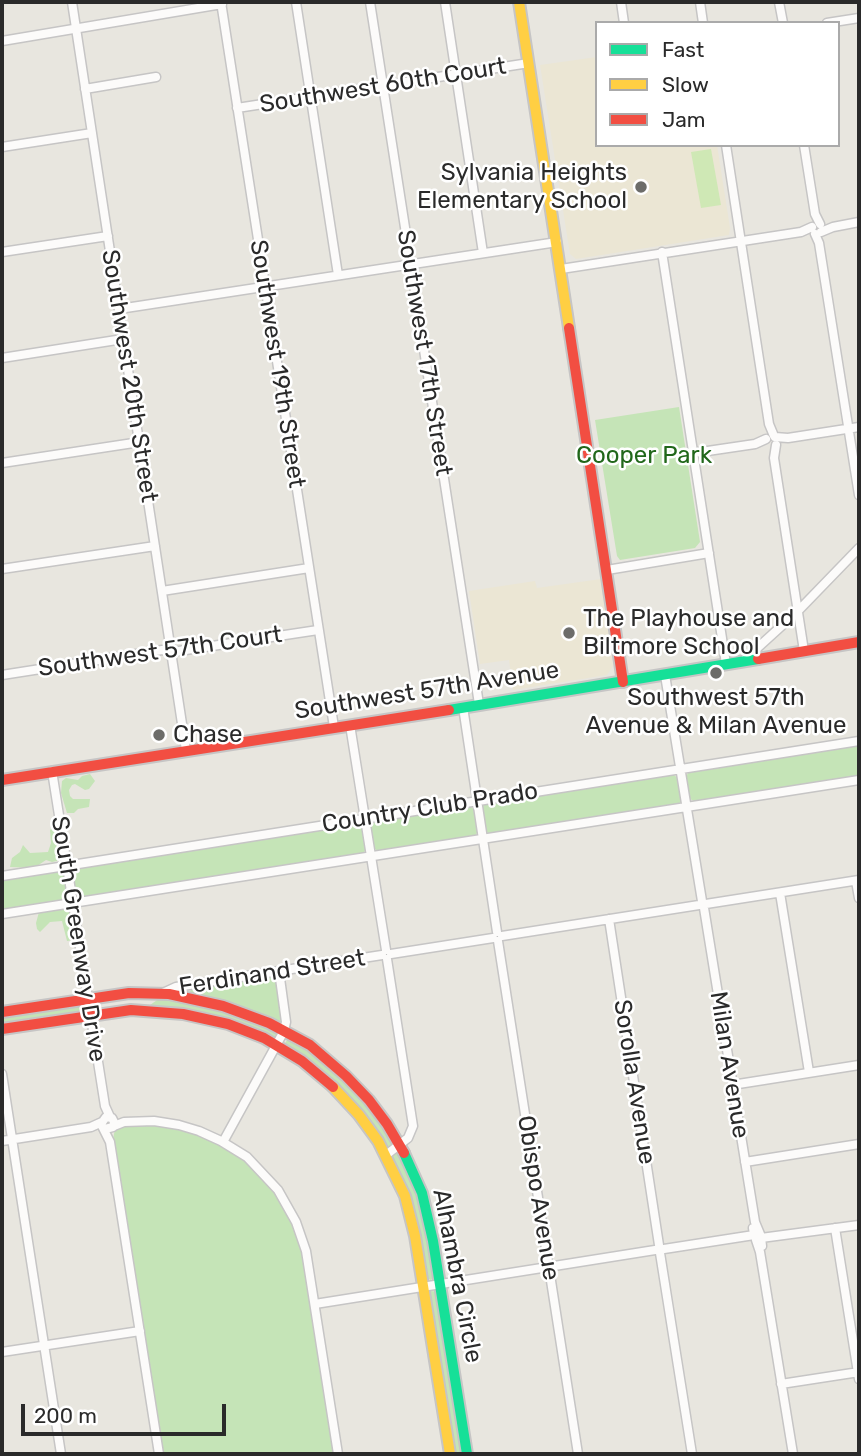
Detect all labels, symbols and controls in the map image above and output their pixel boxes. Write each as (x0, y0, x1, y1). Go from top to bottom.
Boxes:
legend (595, 21, 840, 147)
text: Fast (662, 37, 704, 62)
street label: Southwest 60th Court (258, 52, 508, 120)
text: Slow (662, 72, 709, 97)
text: Jam (662, 107, 706, 132)
place label: Sylvania Heights Elementary School (417, 159, 627, 215)
marker: Sylvania Heights Elementary School (633, 179, 649, 195)
street label: Southwest 17th Street (390, 228, 458, 478)
street label: Southwest 19th Street (243, 238, 311, 490)
street label: Southwest 20th Street (95, 248, 163, 504)
park label: Cooper Park (576, 442, 712, 470)
place label: The Playhouse and Biltmore School (583, 605, 794, 661)
street label: Southwest 57th Court (36, 621, 284, 683)
marker: The Playhouse and Biltmore School (561, 625, 577, 641)
street label: Southwest 57th Avenue (293, 656, 561, 726)
marker: Southwest 57th Avenue & Milan Avenue (708, 665, 724, 681)
place label: Southwest 57th Avenue & Milan Avenue (586, 684, 846, 740)
place label: Chase (173, 721, 243, 749)
marker: Chase (151, 727, 167, 743)
street label: Country Club Prado (320, 777, 540, 839)
street label: South Greenway Drive (44, 814, 112, 1064)
street label: Ferdinand Street (177, 944, 367, 1002)
street label: Milan Avenue (703, 989, 755, 1141)
street label: Sorolla Avenue (607, 998, 661, 1166)
street label: Obispo Avenue (511, 1113, 565, 1283)
street label: Alhambra Circle (426, 1187, 488, 1365)
scale bar (24, 1390, 229, 1434)
text: 200 m (34, 1403, 97, 1428)

